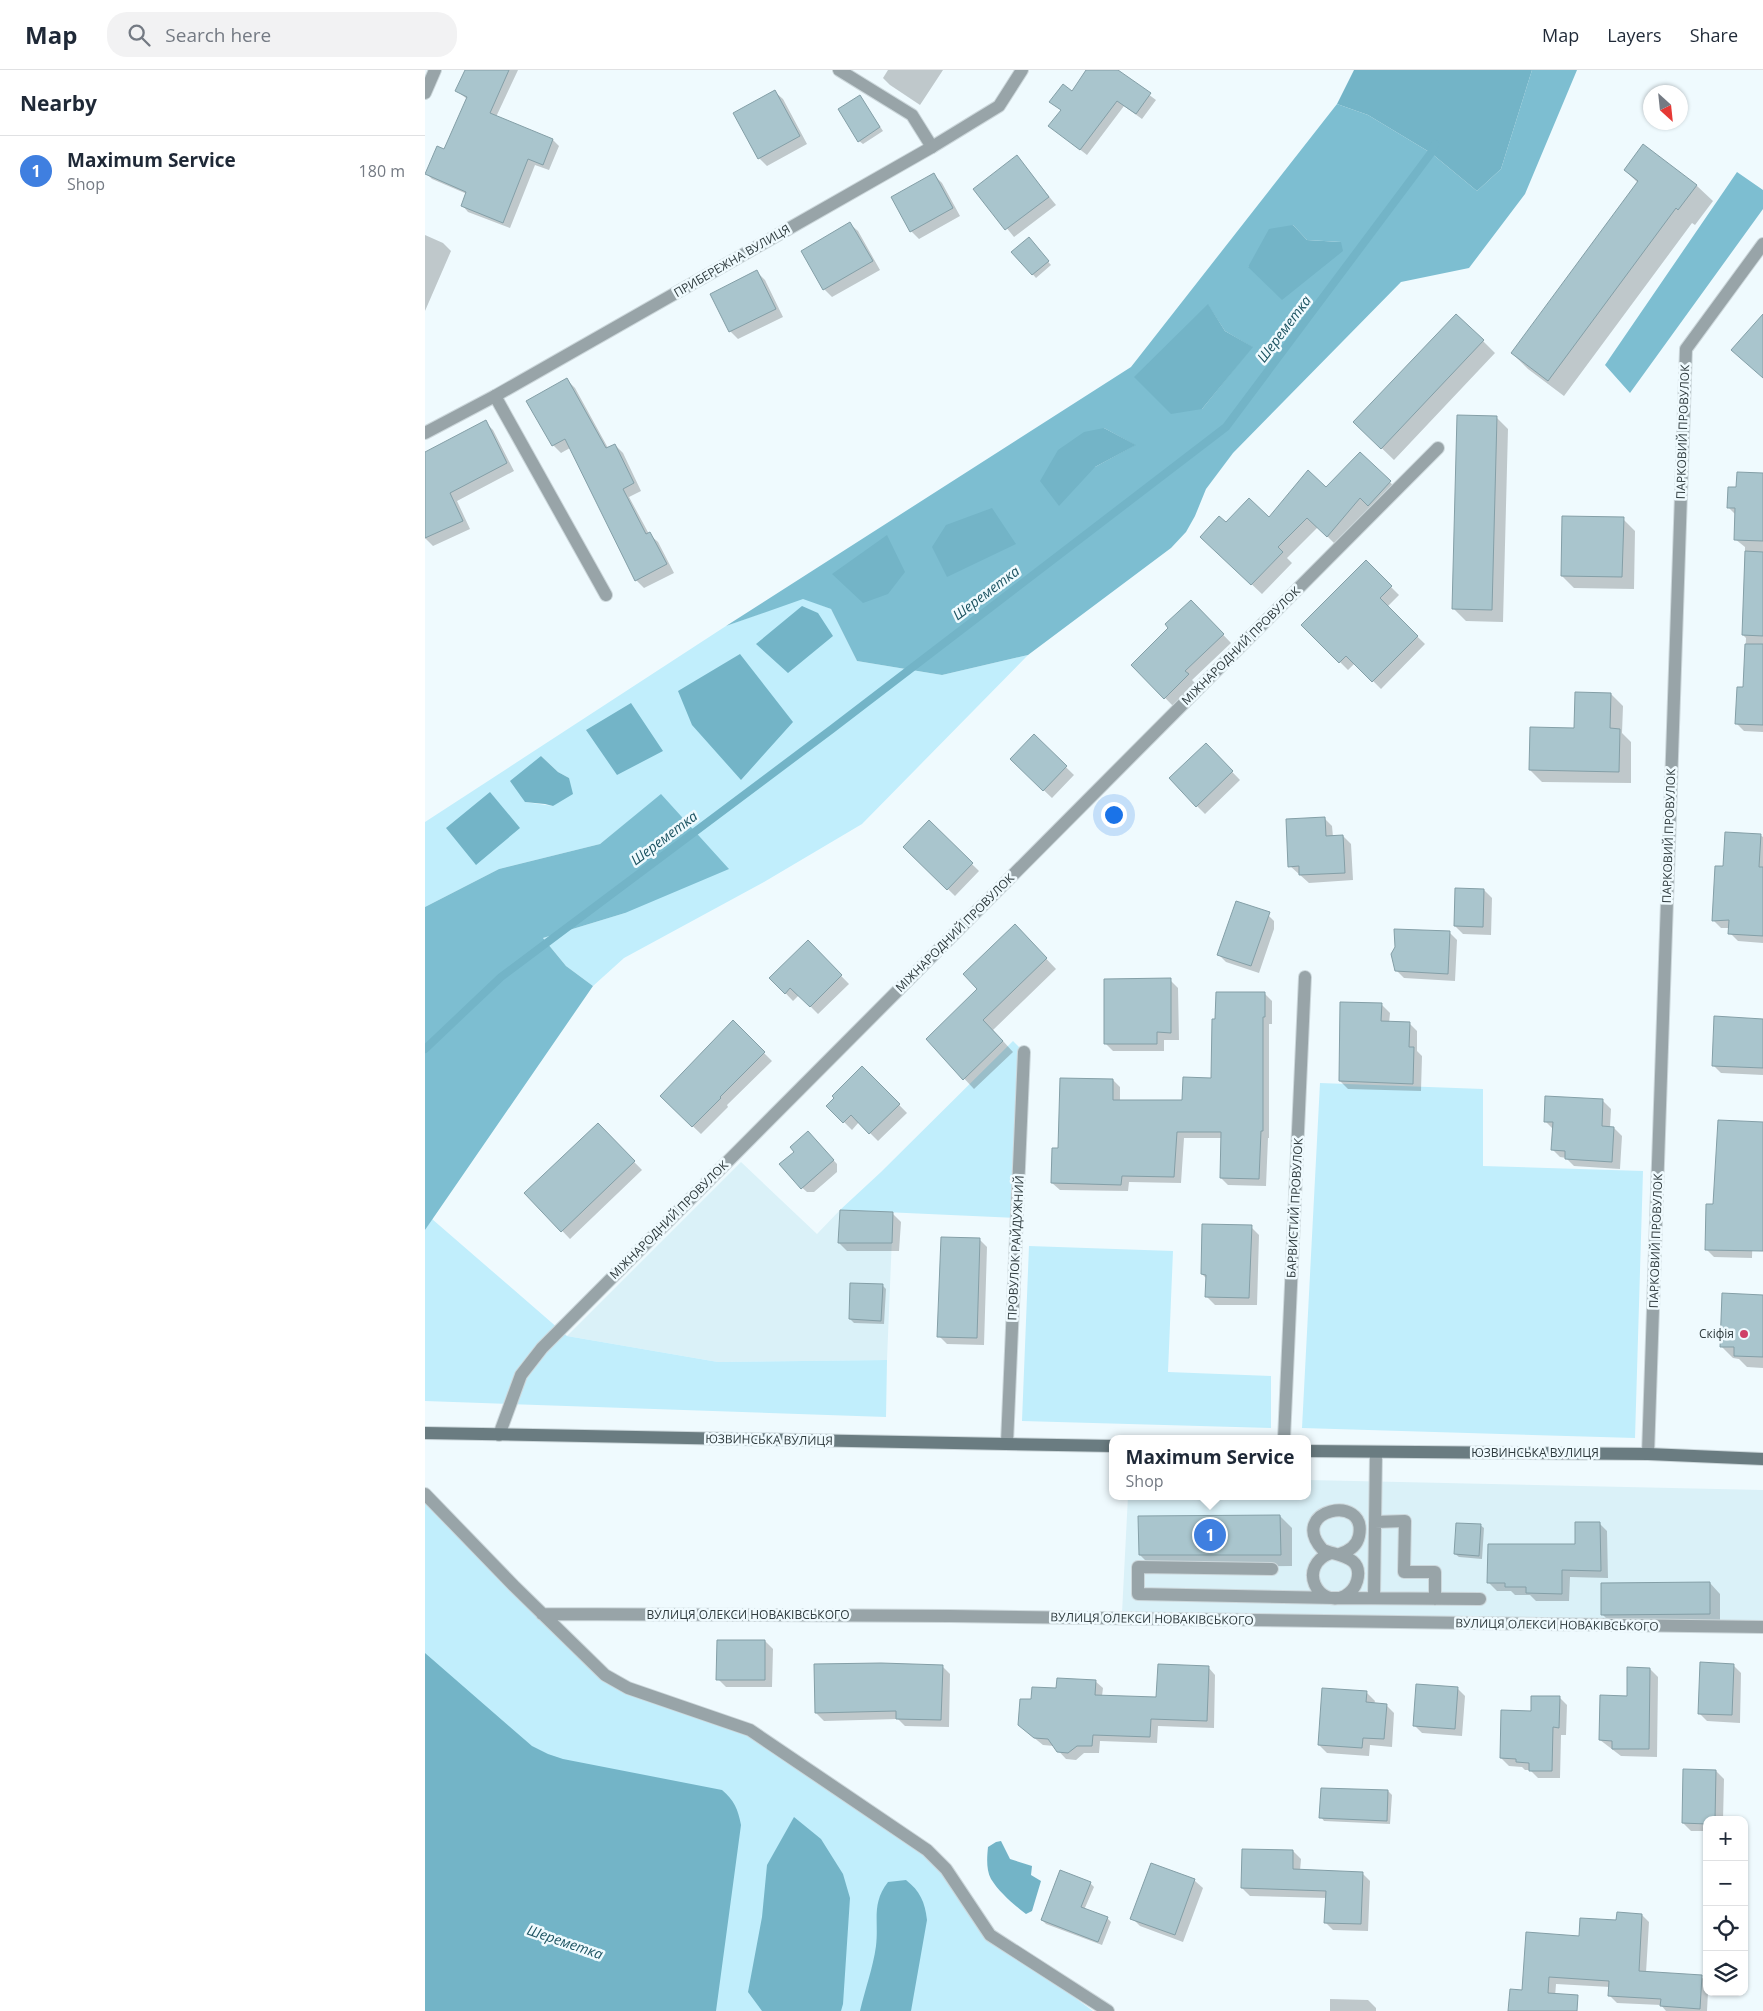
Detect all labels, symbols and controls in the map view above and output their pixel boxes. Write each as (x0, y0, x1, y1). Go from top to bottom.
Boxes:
search box (107, 12, 457, 57)
text: Map (25, 18, 77, 51)
icon: search (125, 21, 153, 49)
text: Search here (165, 22, 271, 48)
text: Map (1542, 23, 1579, 47)
text: Layers (1607, 23, 1662, 47)
text: Share (1690, 23, 1738, 47)
north arrow (1643, 85, 1688, 130)
text: Nearby (20, 89, 97, 117)
text: Maximum Service (67, 147, 236, 173)
text: 1 (31, 160, 41, 182)
text: 180 m (359, 160, 405, 182)
text: Shop (67, 173, 105, 195)
street label: ПРИБЕРЕЖНА ВУЛИЦЯ (670, 220, 793, 301)
water label: Шереметка (1252, 291, 1315, 366)
street label: ПАРКОВИЙ ПРОВУЛОК (1672, 364, 1693, 500)
water label: Шереметка (948, 561, 1023, 624)
street label: МІЖНАРОДНИЙ ПРОВУЛОК (1178, 582, 1304, 709)
street label: ПАРКОВИЙ ПРОВУЛОК (1658, 768, 1679, 904)
your location (1101, 802, 1127, 828)
water label: Шереметка (626, 806, 701, 869)
street label: МІЖНАРОДНИЙ ПРОВУЛОК (892, 869, 1018, 996)
street label: БАРВИСТИЙ ПРОВУЛОК (1282, 1137, 1307, 1278)
street label: МІЖНАРОДНИЙ ПРОВУЛОК (606, 1156, 732, 1283)
street label: ПАРКОВИЙ ПРОВУЛОК (1645, 1173, 1666, 1309)
street label: ПРОВУЛОК РАЙДУЖНИЙ (1003, 1175, 1028, 1321)
place label: Скіфія (1699, 1325, 1734, 1342)
marker: Скіфія (1738, 1328, 1750, 1340)
street label: ЮЗВИНСЬКА ВУЛИЦЯ (705, 1430, 833, 1449)
popup (1109, 1435, 1311, 1500)
text: Maximum Service (1126, 1444, 1294, 1470)
street label: ЮЗВИНСЬКА ВУЛИЦЯ (1471, 1444, 1599, 1461)
text: Shop (1126, 1470, 1164, 1492)
pin: 1 (1194, 1516, 1226, 1554)
street label: ВУЛИЦЯ ОЛЕКСИ НОВАКІВСЬКОГО (646, 1606, 850, 1623)
street label: ВУЛИЦЯ ОЛЕКСИ НОВАКІВСЬКОГО (1050, 1608, 1254, 1629)
street label: ВУЛИЦЯ ОЛЕКСИ НОВАКІВСЬКОГО (1455, 1614, 1659, 1635)
map controls (1703, 1816, 1748, 1996)
button: + (1703, 1816, 1748, 1861)
button: − (1703, 1861, 1748, 1906)
button: locate (1703, 1906, 1748, 1951)
water label: Шереметка (525, 1920, 606, 1963)
button: layers (1703, 1951, 1748, 1996)

